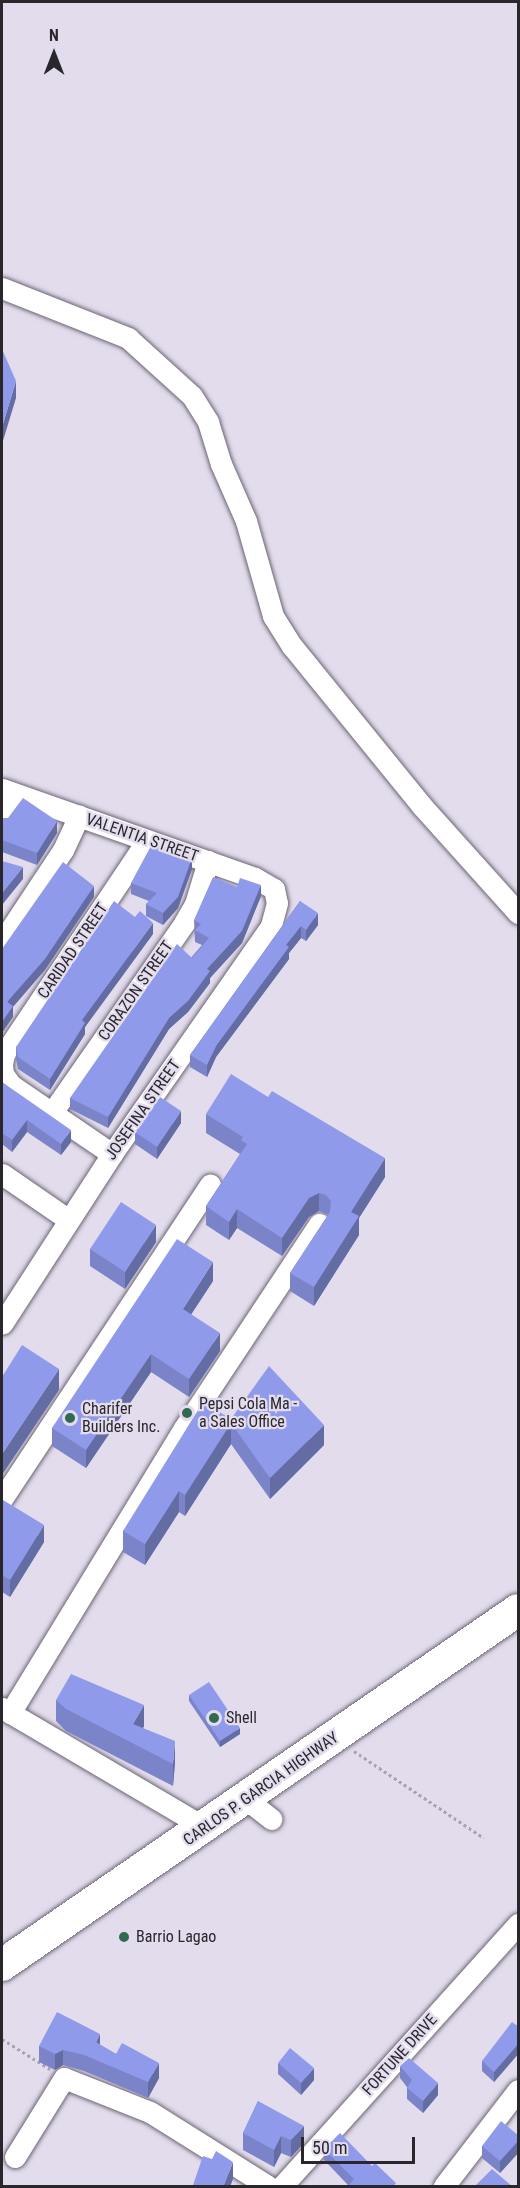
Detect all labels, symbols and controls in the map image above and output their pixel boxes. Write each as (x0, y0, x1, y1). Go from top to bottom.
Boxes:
north arrow (24, 24, 84, 84)
text: N (49, 26, 59, 45)
street label: VALENTIA STREET (83, 810, 201, 866)
street label: CARIDAD STREET (34, 899, 112, 1003)
street label: CORAZON STREET (95, 937, 177, 1045)
street label: JOSEFINA STREET (101, 1056, 185, 1164)
place label: Pepsi Cola Ma - a Sales Office (199, 1394, 297, 1432)
place label: Charifer Builders Inc. (82, 1399, 160, 1437)
marker: Pepsi Cola Ma - a Sales Office (180, 1406, 194, 1420)
marker: Charifer Builders Inc. (63, 1411, 77, 1425)
place label: Shell (226, 1708, 257, 1728)
marker: Shell (207, 1711, 221, 1725)
street label: CARLOS P. GARCIA HIGHWAY (180, 1728, 342, 1850)
place label: Barrio Lagao (136, 1927, 216, 1947)
marker: Barrio Lagao (117, 1930, 131, 1944)
street label: FORTUNE DRIVE (359, 2010, 441, 2100)
scale bar (304, 2125, 418, 2163)
text: 50 m (312, 2137, 347, 2158)

